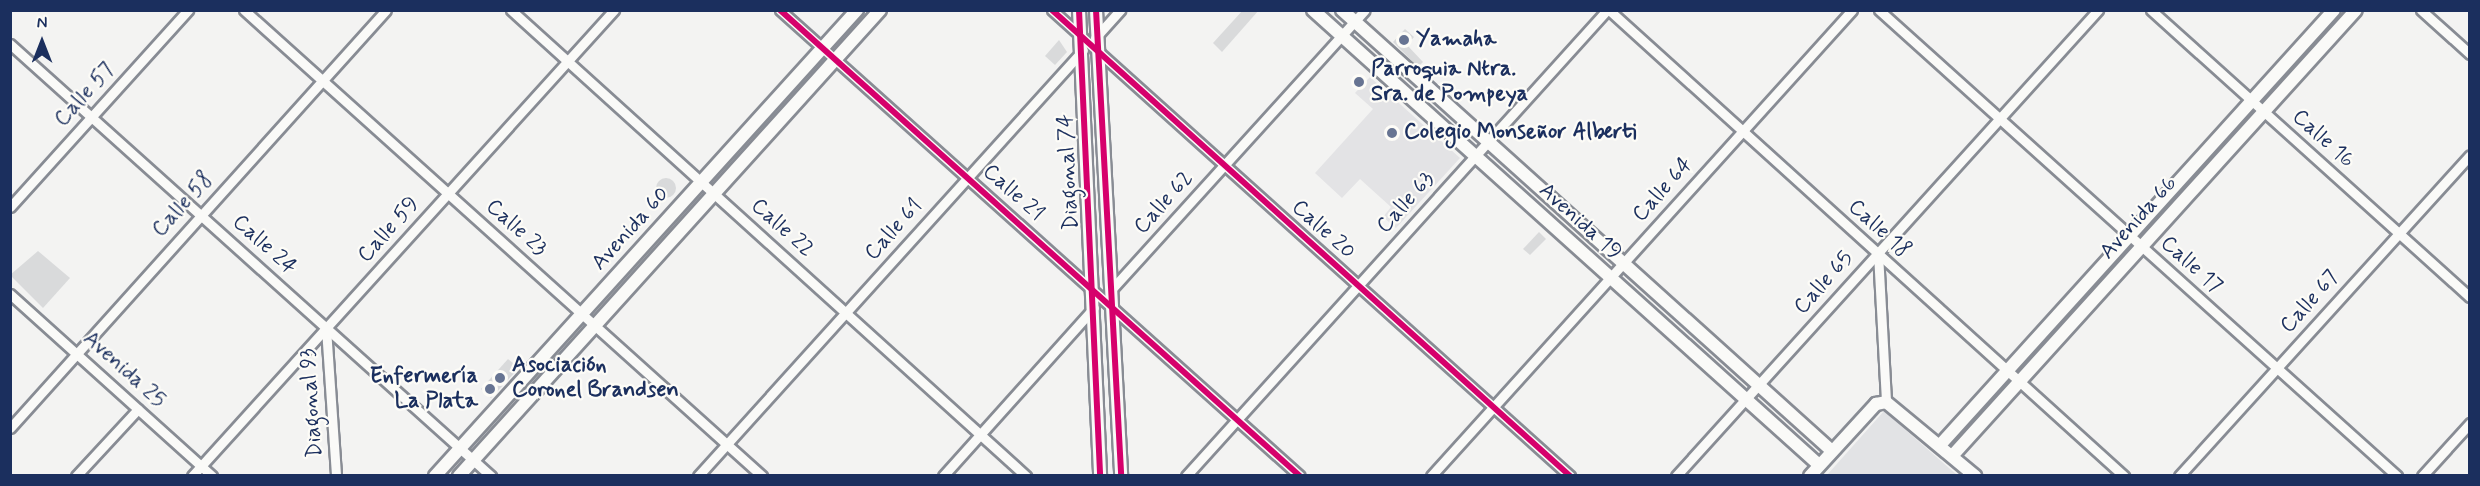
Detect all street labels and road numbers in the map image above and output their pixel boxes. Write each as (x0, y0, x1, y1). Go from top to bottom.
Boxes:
street label: Calle 57 (49, 57, 121, 133)
street label: Calle 16 (2286, 104, 2360, 174)
street label: Diagonal 74 (1053, 113, 1085, 231)
street label: Calle 64 (1627, 152, 1699, 228)
street label: Calle 21 (977, 159, 1049, 227)
street label: Calle 62 (1129, 166, 1199, 240)
street label: Calle 58 (147, 167, 219, 243)
street label: Calle 63 (1371, 167, 1441, 239)
street label: Avenida 66 (2095, 171, 2183, 265)
street label: Avenida 19 (1533, 178, 1627, 266)
street label: Avenida 60 (587, 182, 675, 276)
street label: Calle 59 (353, 192, 425, 268)
street label: Calle 22 (745, 193, 819, 263)
street label: Calle 23 (480, 194, 552, 262)
street label: Calle 61 (859, 194, 929, 266)
street label: Calle 18 (1842, 194, 1916, 264)
street label: Calle 20 (1286, 195, 1360, 265)
street label: Calle 24 (226, 209, 302, 281)
street label: Calle 17 (2155, 230, 2227, 300)
street label: Calle 65 (1789, 246, 1859, 320)
street label: Calle 67 (2275, 265, 2345, 339)
street label: Avenida 25 (77, 326, 171, 414)
street label: Diagonal 93 (295, 347, 329, 459)

